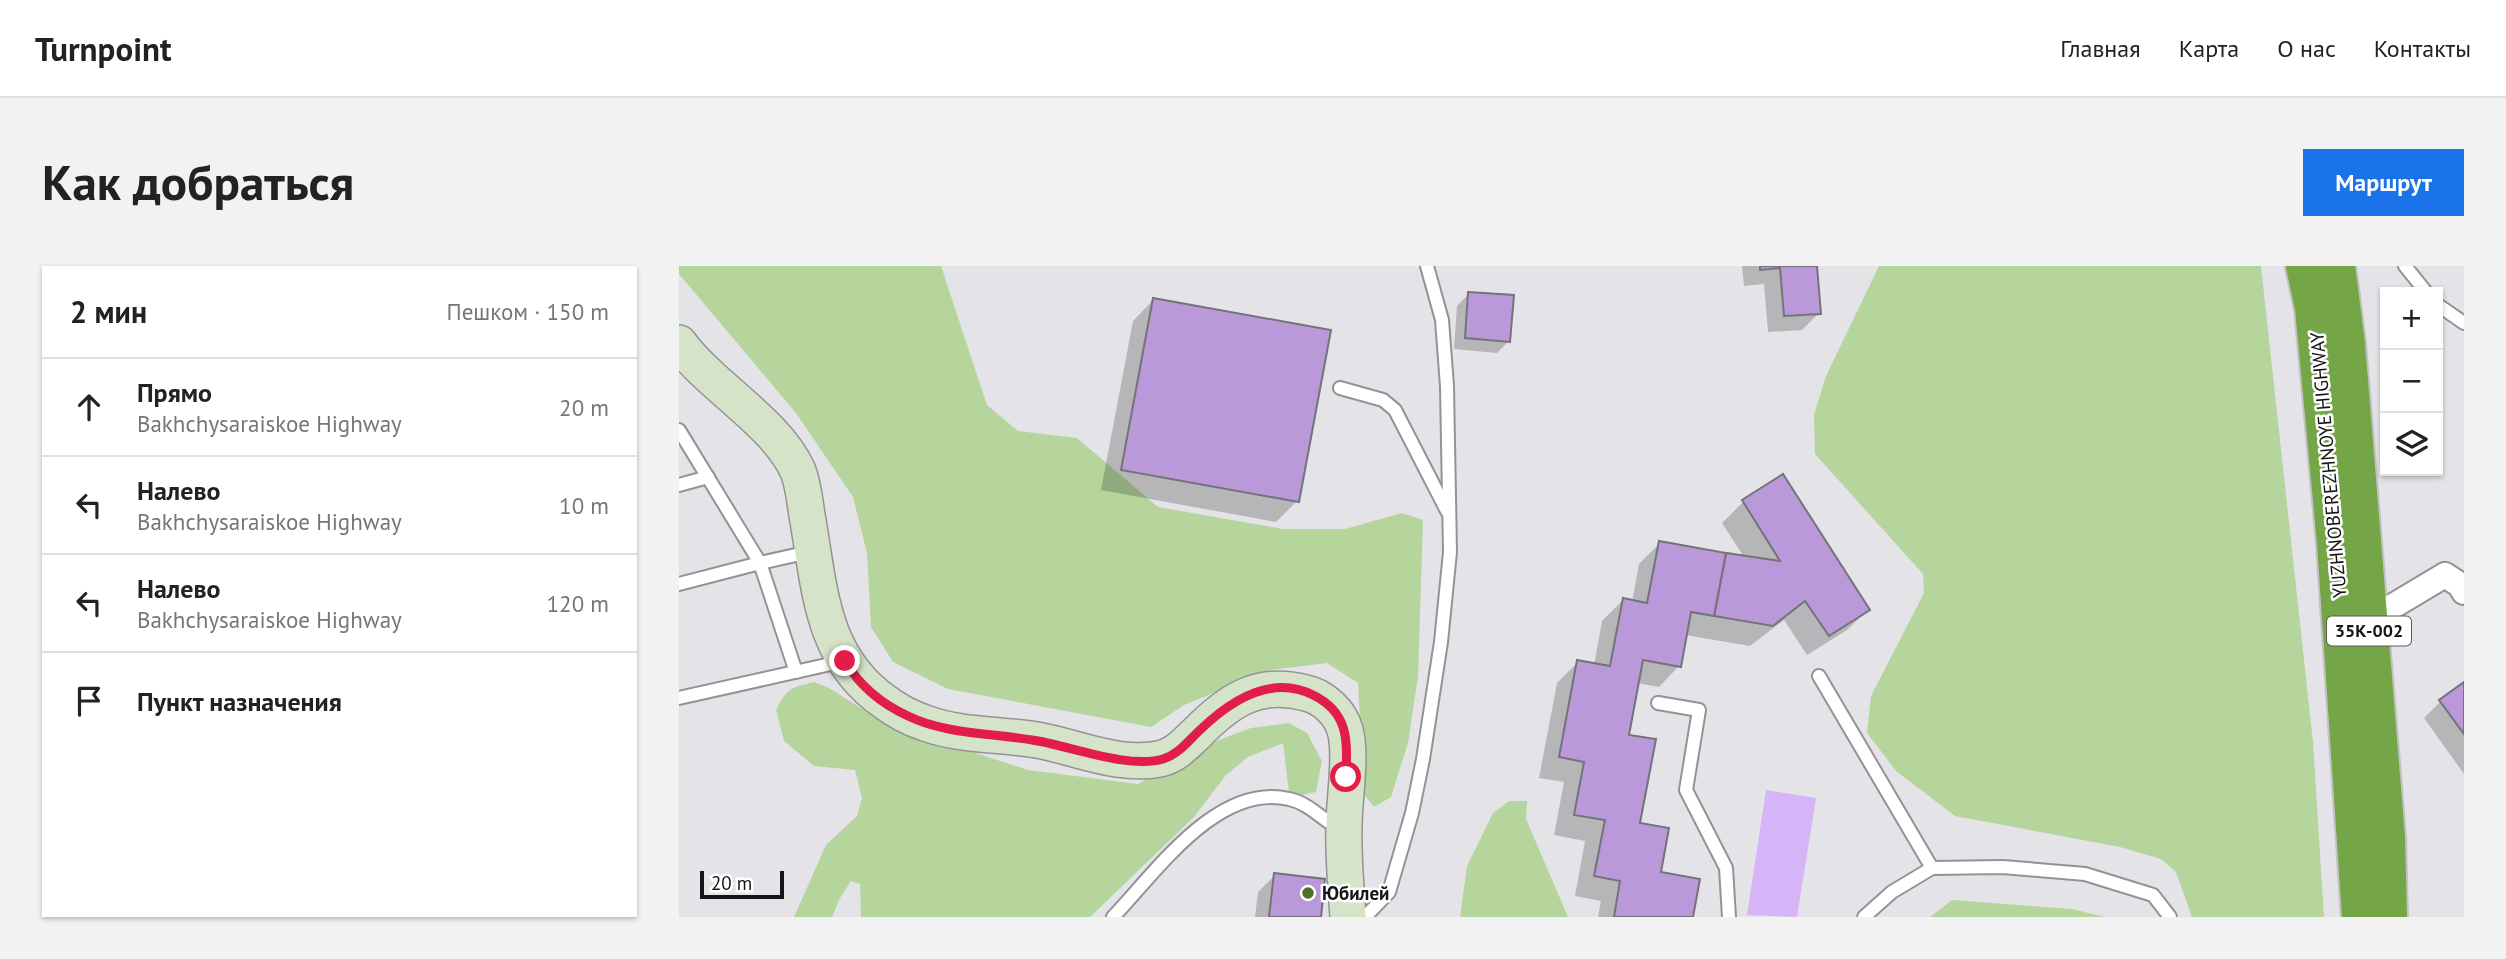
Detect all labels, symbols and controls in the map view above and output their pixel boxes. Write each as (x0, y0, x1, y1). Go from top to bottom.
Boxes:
text: Turnpoint (35, 27, 172, 70)
text: Главная (2060, 33, 2141, 64)
text: Карта (2179, 33, 2239, 64)
text: О нас (2277, 33, 2336, 64)
text: Контакты (2374, 33, 2471, 64)
button: Маршрут (2303, 149, 2464, 216)
text: Как добраться (42, 150, 354, 214)
map controls (2380, 287, 2443, 476)
button: + (2380, 287, 2443, 350)
text: 2 мин (70, 292, 147, 331)
text: Пешком · 150 m (446, 297, 609, 326)
street label: YUZHNOBEREZHNOYE HIGHWAY (2304, 331, 2352, 599)
button: − (2380, 350, 2443, 413)
text: Прямо (137, 376, 212, 409)
icon: ahead (70, 388, 108, 426)
text: 20 m (559, 393, 609, 422)
text: Bakhchysaraiskoe Highway (137, 409, 402, 438)
button: layers (2380, 413, 2443, 476)
text: Налево (137, 474, 221, 507)
icon: left (70, 486, 108, 524)
text: 10 m (559, 491, 609, 520)
text: Bakhchysaraiskoe Highway (137, 507, 402, 536)
text: Налево (137, 572, 221, 605)
icon: left (70, 584, 108, 622)
text: 120 m (547, 589, 609, 618)
text: Bakhchysaraiskoe Highway (137, 605, 402, 634)
road number: 35К-002 (2327, 617, 2411, 646)
route end (829, 645, 860, 676)
icon: arrive (70, 682, 108, 720)
text: Пункт назначения (137, 685, 342, 718)
route start (1330, 761, 1361, 792)
scale bar (700, 868, 784, 900)
text: 20 m (711, 871, 752, 895)
place label: Юбилей (1322, 881, 1389, 905)
marker: Юбилей (1300, 885, 1316, 901)

